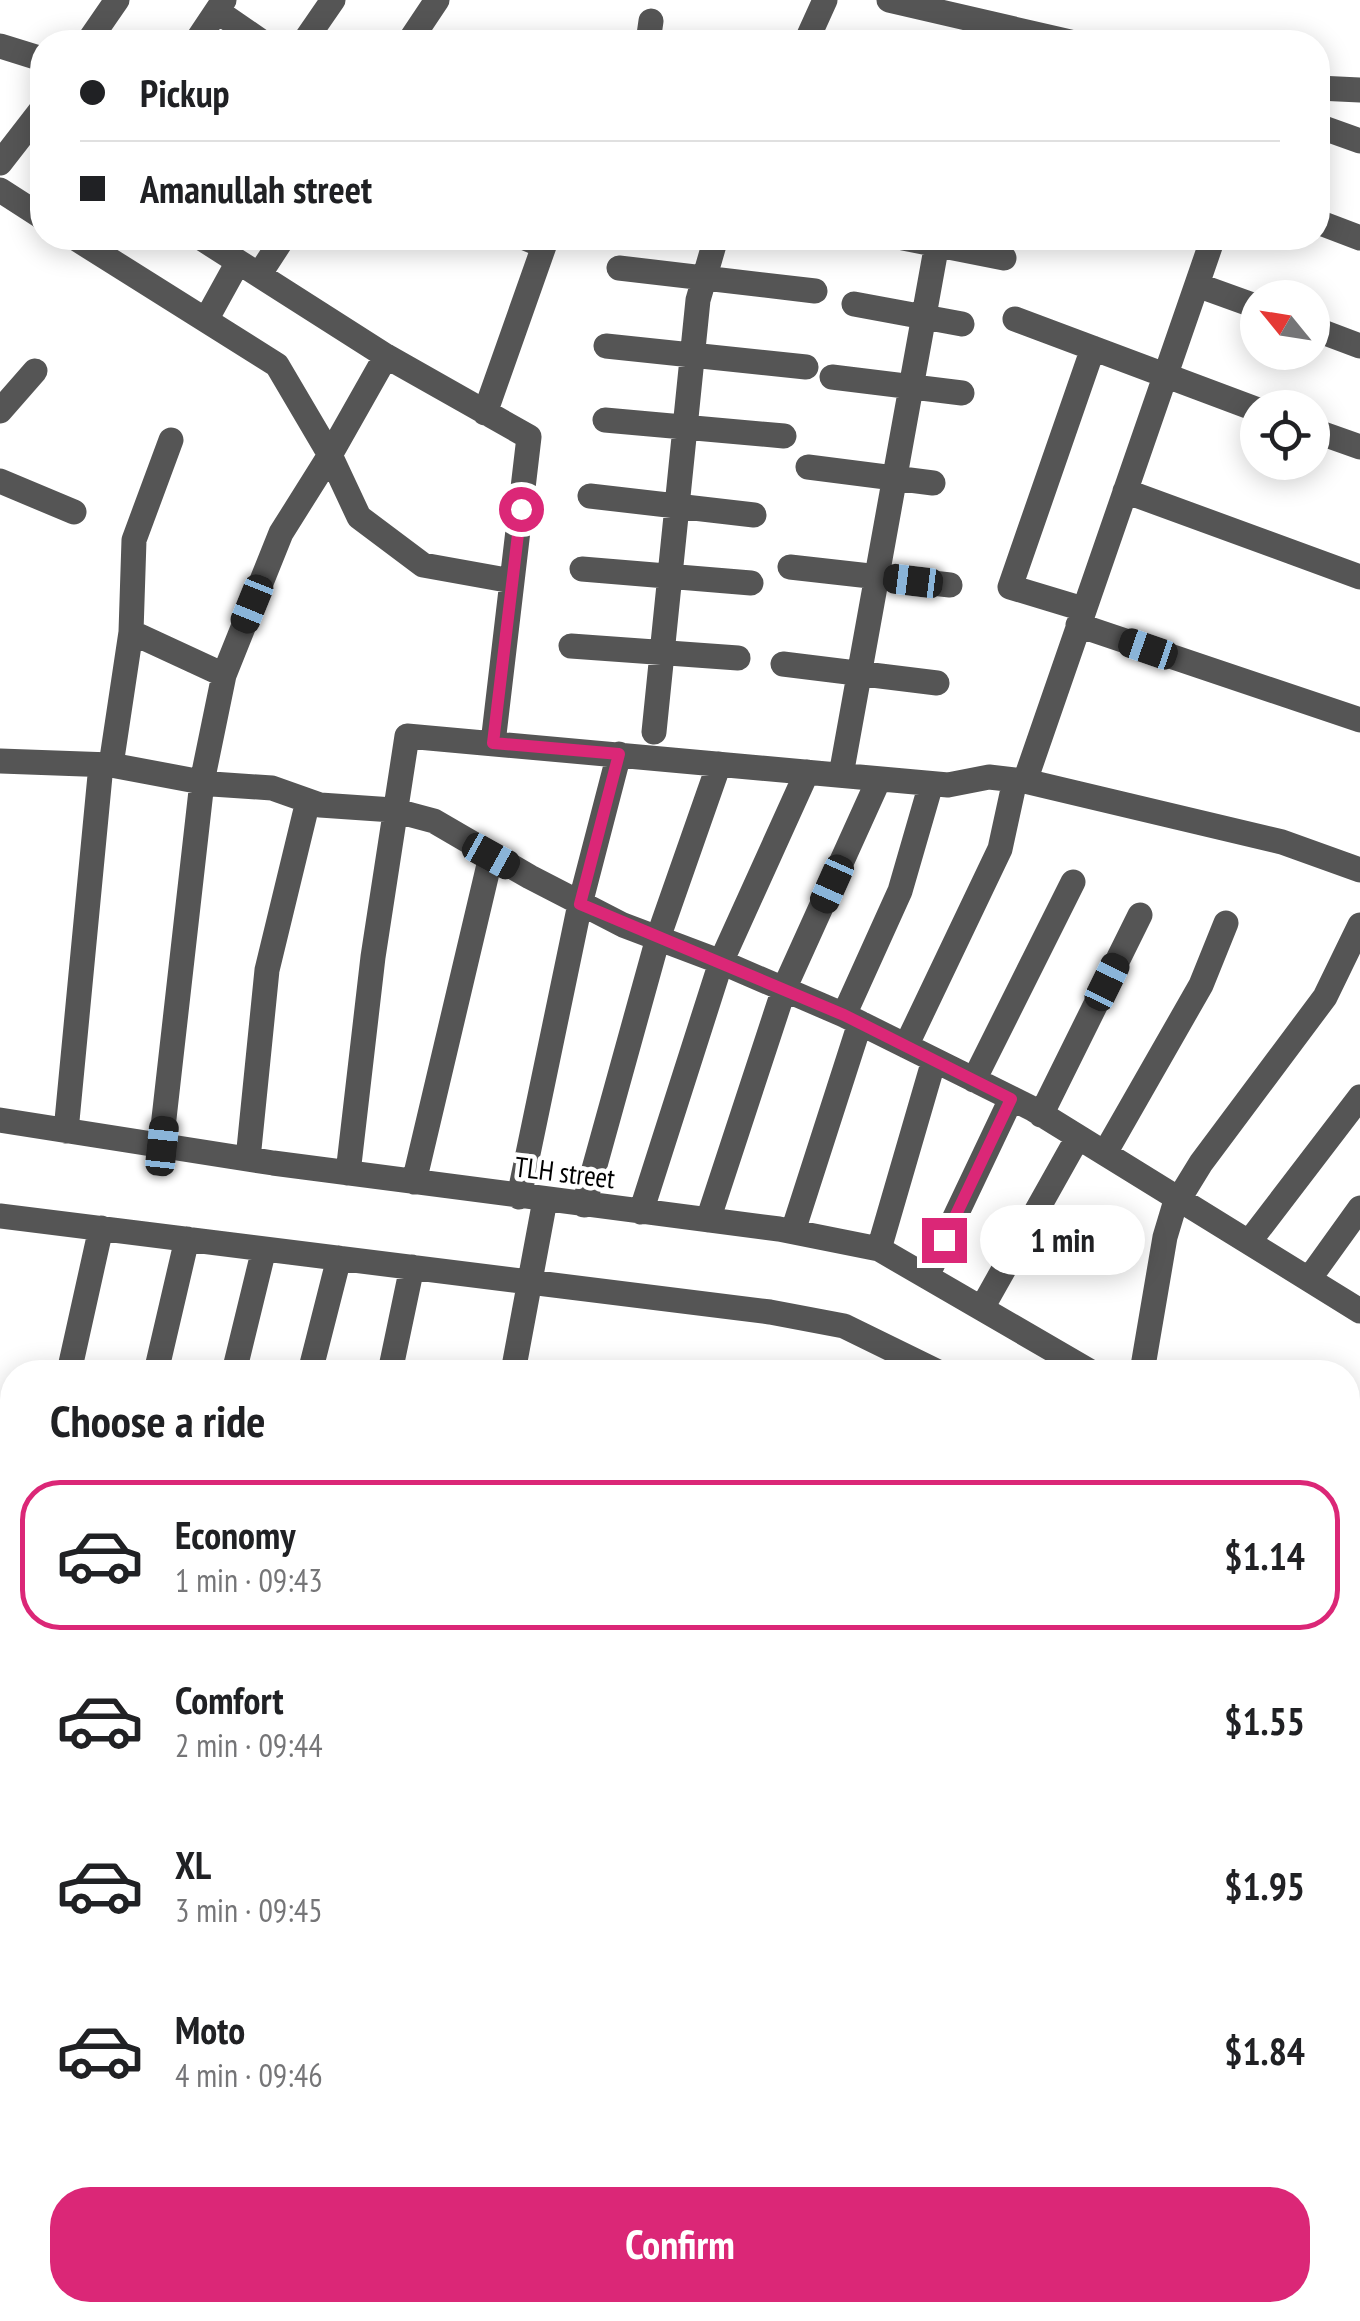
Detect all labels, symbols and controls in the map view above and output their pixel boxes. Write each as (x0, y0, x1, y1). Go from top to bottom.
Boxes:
text: Pickup (140, 68, 230, 117)
text: Amanullah street (140, 164, 372, 213)
north arrow (1240, 280, 1330, 370)
map controls (1240, 280, 1330, 480)
button: locate (1240, 390, 1330, 480)
route start (499, 487, 544, 532)
car (881, 562, 945, 600)
car (227, 571, 277, 637)
car (1115, 625, 1181, 673)
car (457, 828, 525, 884)
car (806, 850, 858, 918)
car (1080, 948, 1134, 1016)
car (144, 1115, 180, 1177)
street label: TLH street (513, 1148, 617, 1197)
callout: 1 min (979, 1205, 1144, 1275)
route end (922, 1218, 967, 1263)
text: 1 min (1030, 1219, 1095, 1261)
text: Choose a ride (50, 1391, 265, 1449)
icon: car (55, 1510, 145, 1600)
text: Economy (175, 1510, 295, 1559)
text: $1.14 (1224, 1531, 1305, 1580)
text: 1 min · 09:43 (175, 1559, 323, 1601)
icon: car (55, 1675, 145, 1765)
text: Comfort (175, 1675, 284, 1724)
text: $1.55 (1224, 1696, 1305, 1745)
text: 2 min · 09:44 (175, 1724, 323, 1766)
icon: car (55, 1840, 145, 1930)
text: XL (175, 1840, 211, 1889)
text: $1.95 (1224, 1861, 1305, 1910)
text: 3 min · 09:45 (175, 1889, 323, 1931)
icon: car (55, 2005, 145, 2095)
text: Moto (175, 2005, 245, 2054)
text: $1.84 (1224, 2026, 1305, 2075)
text: 4 min · 09:46 (175, 2054, 323, 2096)
button: Confirm (50, 2187, 1310, 2302)

